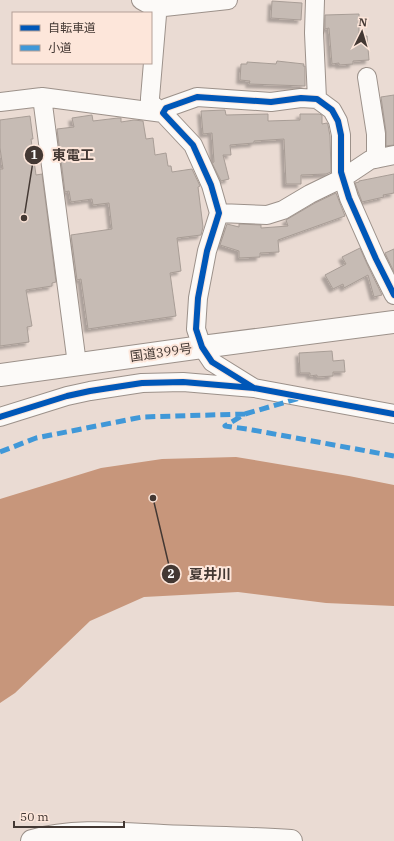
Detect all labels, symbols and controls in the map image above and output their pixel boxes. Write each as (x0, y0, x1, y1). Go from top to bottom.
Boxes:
legend (12, 12, 152, 64)
north arrow (342, 12, 382, 52)
text: N (358, 15, 368, 29)
text: 自転車道 (48, 20, 96, 35)
text: 小道 (48, 40, 72, 55)
callout: 東電工 (24, 142, 102, 168)
text: 東電工 (52, 146, 94, 164)
text: 1 (30, 147, 38, 162)
street label: 国道399号 (129, 340, 193, 365)
callout: 夏井川 (161, 561, 239, 587)
text: 夏井川 (189, 565, 231, 583)
text: 2 (167, 566, 175, 581)
scale bar (14, 803, 124, 829)
text: 50 m (20, 809, 49, 824)

